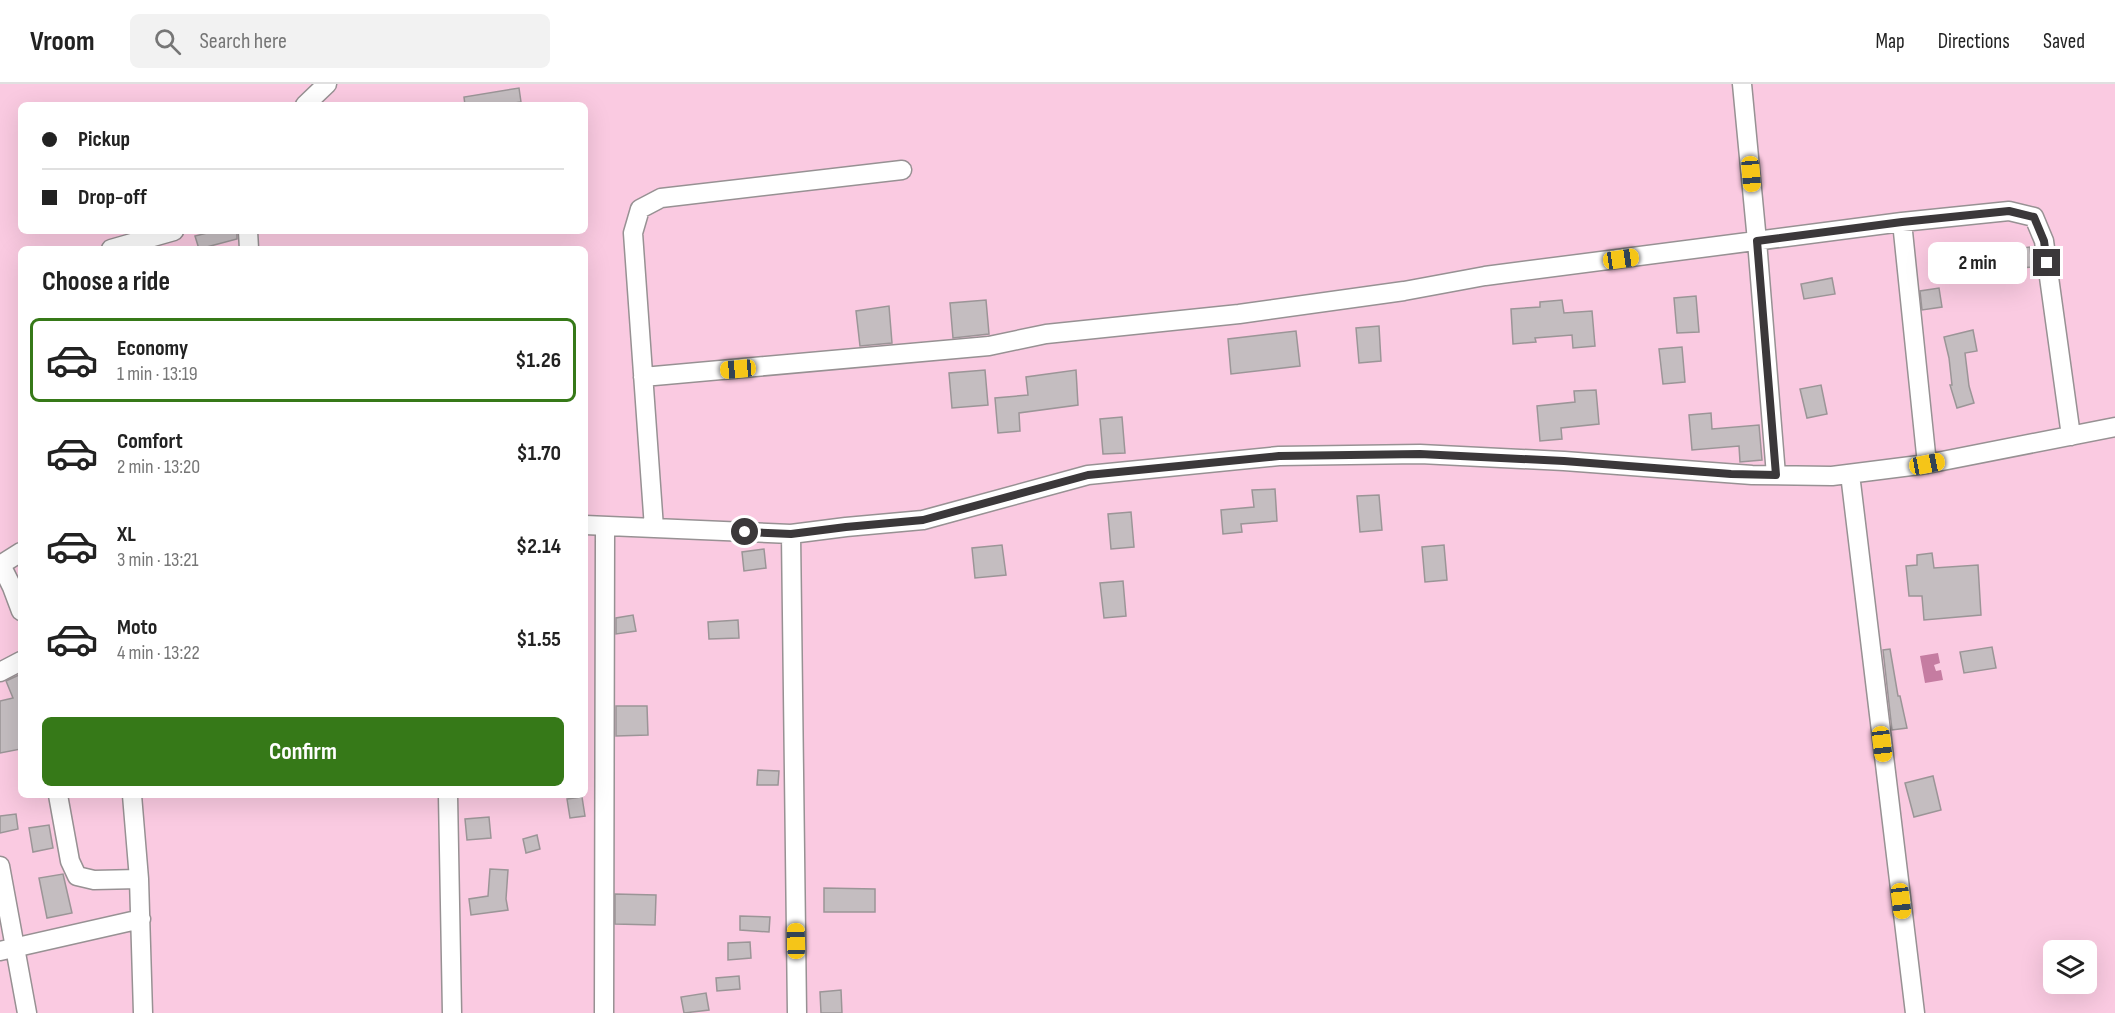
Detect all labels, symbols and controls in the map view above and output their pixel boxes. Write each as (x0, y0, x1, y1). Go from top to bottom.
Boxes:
search box (130, 14, 550, 68)
text: Vroom (30, 25, 94, 58)
icon: search (151, 25, 184, 58)
text: Search here (199, 28, 287, 55)
text: Map (1875, 29, 1905, 54)
text: Directions (1938, 29, 2010, 54)
text: Saved (2043, 29, 2085, 54)
text: Pickup (78, 126, 130, 153)
car (1740, 155, 1762, 193)
text: Drop-off (78, 184, 147, 211)
callout: 2 min (1927, 242, 2026, 284)
car (1602, 248, 1640, 270)
route end (2033, 249, 2060, 276)
text: 2 min (1958, 251, 1997, 275)
text: Choose a ride (42, 266, 170, 298)
icon: car (45, 333, 99, 387)
text: Economy (117, 335, 188, 362)
text: $1.26 (515, 347, 561, 374)
car (719, 358, 757, 380)
text: 1 min · 13:19 (117, 362, 198, 386)
icon: car (45, 426, 99, 480)
text: Comfort (117, 428, 183, 455)
text: $1.70 (516, 440, 561, 467)
car (1908, 452, 1946, 476)
text: 2 min · 13:20 (117, 455, 200, 479)
route start (731, 518, 758, 545)
icon: car (45, 519, 99, 573)
text: XL (117, 521, 136, 548)
text: $2.14 (516, 533, 561, 560)
text: 3 min · 13:21 (117, 548, 198, 572)
icon: car (45, 612, 99, 666)
text: Moto (117, 614, 157, 641)
text: $1.55 (516, 626, 561, 653)
text: 4 min · 13:22 (117, 641, 200, 665)
button: Confirm (42, 717, 564, 786)
car (1871, 725, 1893, 763)
car (1890, 882, 1912, 920)
car (787, 923, 805, 959)
map controls (2043, 940, 2097, 994)
button: layers (2043, 940, 2097, 994)

